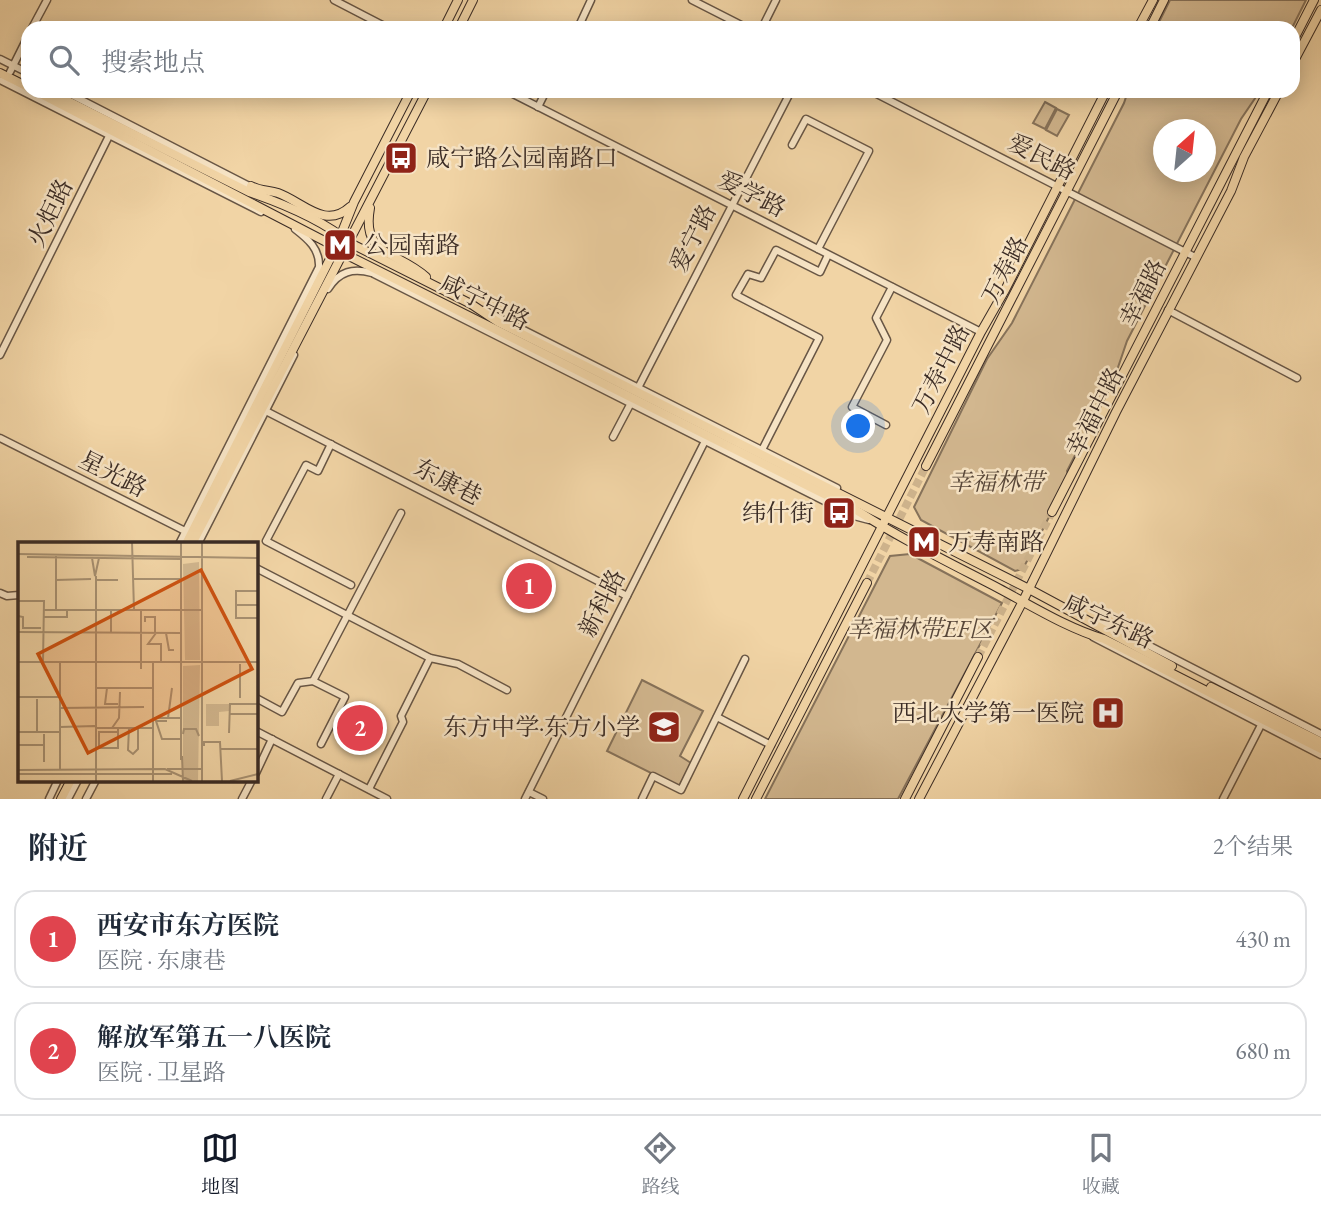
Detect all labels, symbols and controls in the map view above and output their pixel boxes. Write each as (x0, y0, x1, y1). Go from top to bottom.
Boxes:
search box (21, 21, 1300, 98)
icon: search (45, 41, 83, 79)
text: 搜索地点 (101, 45, 205, 79)
north arrow (1153, 119, 1216, 182)
street label: 爱民路 (1003, 126, 1081, 187)
bus stop icon: 咸宁路公园南路口 (382, 139, 420, 177)
place label: 咸宁路公园南路口 (426, 142, 618, 173)
street label: 爱学路 (713, 163, 791, 224)
street label: 火炬路 (20, 174, 79, 252)
street label: 爱宁路 (662, 199, 723, 277)
metro station icon: 公园南路 (321, 226, 359, 264)
place label: 公园南路 (364, 229, 460, 260)
street label: 万寿路 (974, 231, 1035, 309)
street label: 幸福路 (1112, 254, 1173, 332)
street label: 咸宁中路 (435, 267, 535, 337)
street label: 万寿中路 (905, 319, 976, 419)
street label: 幸福中路 (1059, 362, 1130, 462)
your location (841, 409, 875, 443)
street label: 星光路 (74, 443, 152, 504)
street label: 东康巷 (409, 451, 487, 512)
park label: 幸福林带 (948, 466, 1048, 497)
bus stop icon: 纬什街 (820, 494, 858, 532)
place label: 纬什街 (742, 497, 814, 528)
metro station icon: 万寿南路 (905, 523, 943, 561)
place label: 万寿南路 (948, 526, 1044, 557)
inset map (18, 542, 257, 782)
pin: 1 (506, 560, 552, 612)
street label: 新科路 (571, 564, 632, 642)
street label: 咸宁东路 (1059, 586, 1159, 655)
park label: 幸福林带EF区 (847, 613, 996, 644)
hospital icon: 西北大学第一医院 (1089, 694, 1127, 732)
place label: 西北大学第一医院 (892, 697, 1084, 728)
pin: 2 (337, 702, 383, 754)
school or university icon: 东方中学·东方小学 (645, 708, 683, 746)
place label: 东方中学·东方小学 (443, 711, 640, 742)
text: 附近 (28, 828, 88, 867)
text: 2个结果 (1213, 831, 1293, 861)
text: 西安市东方医院 (97, 908, 279, 942)
text: 1 (47, 924, 59, 954)
text: 430 m (1235, 924, 1291, 954)
text: 医院 · 东康巷 (97, 945, 226, 975)
text: 解放军第五一八医院 (97, 1020, 331, 1054)
text: 2 (47, 1036, 59, 1066)
text: 680 m (1235, 1036, 1291, 1066)
text: 医院 · 卫星路 (97, 1057, 226, 1087)
tab: 地图 (201, 1129, 239, 1199)
tab: 路线 (641, 1129, 680, 1199)
tab: 收藏 (1082, 1129, 1120, 1199)

